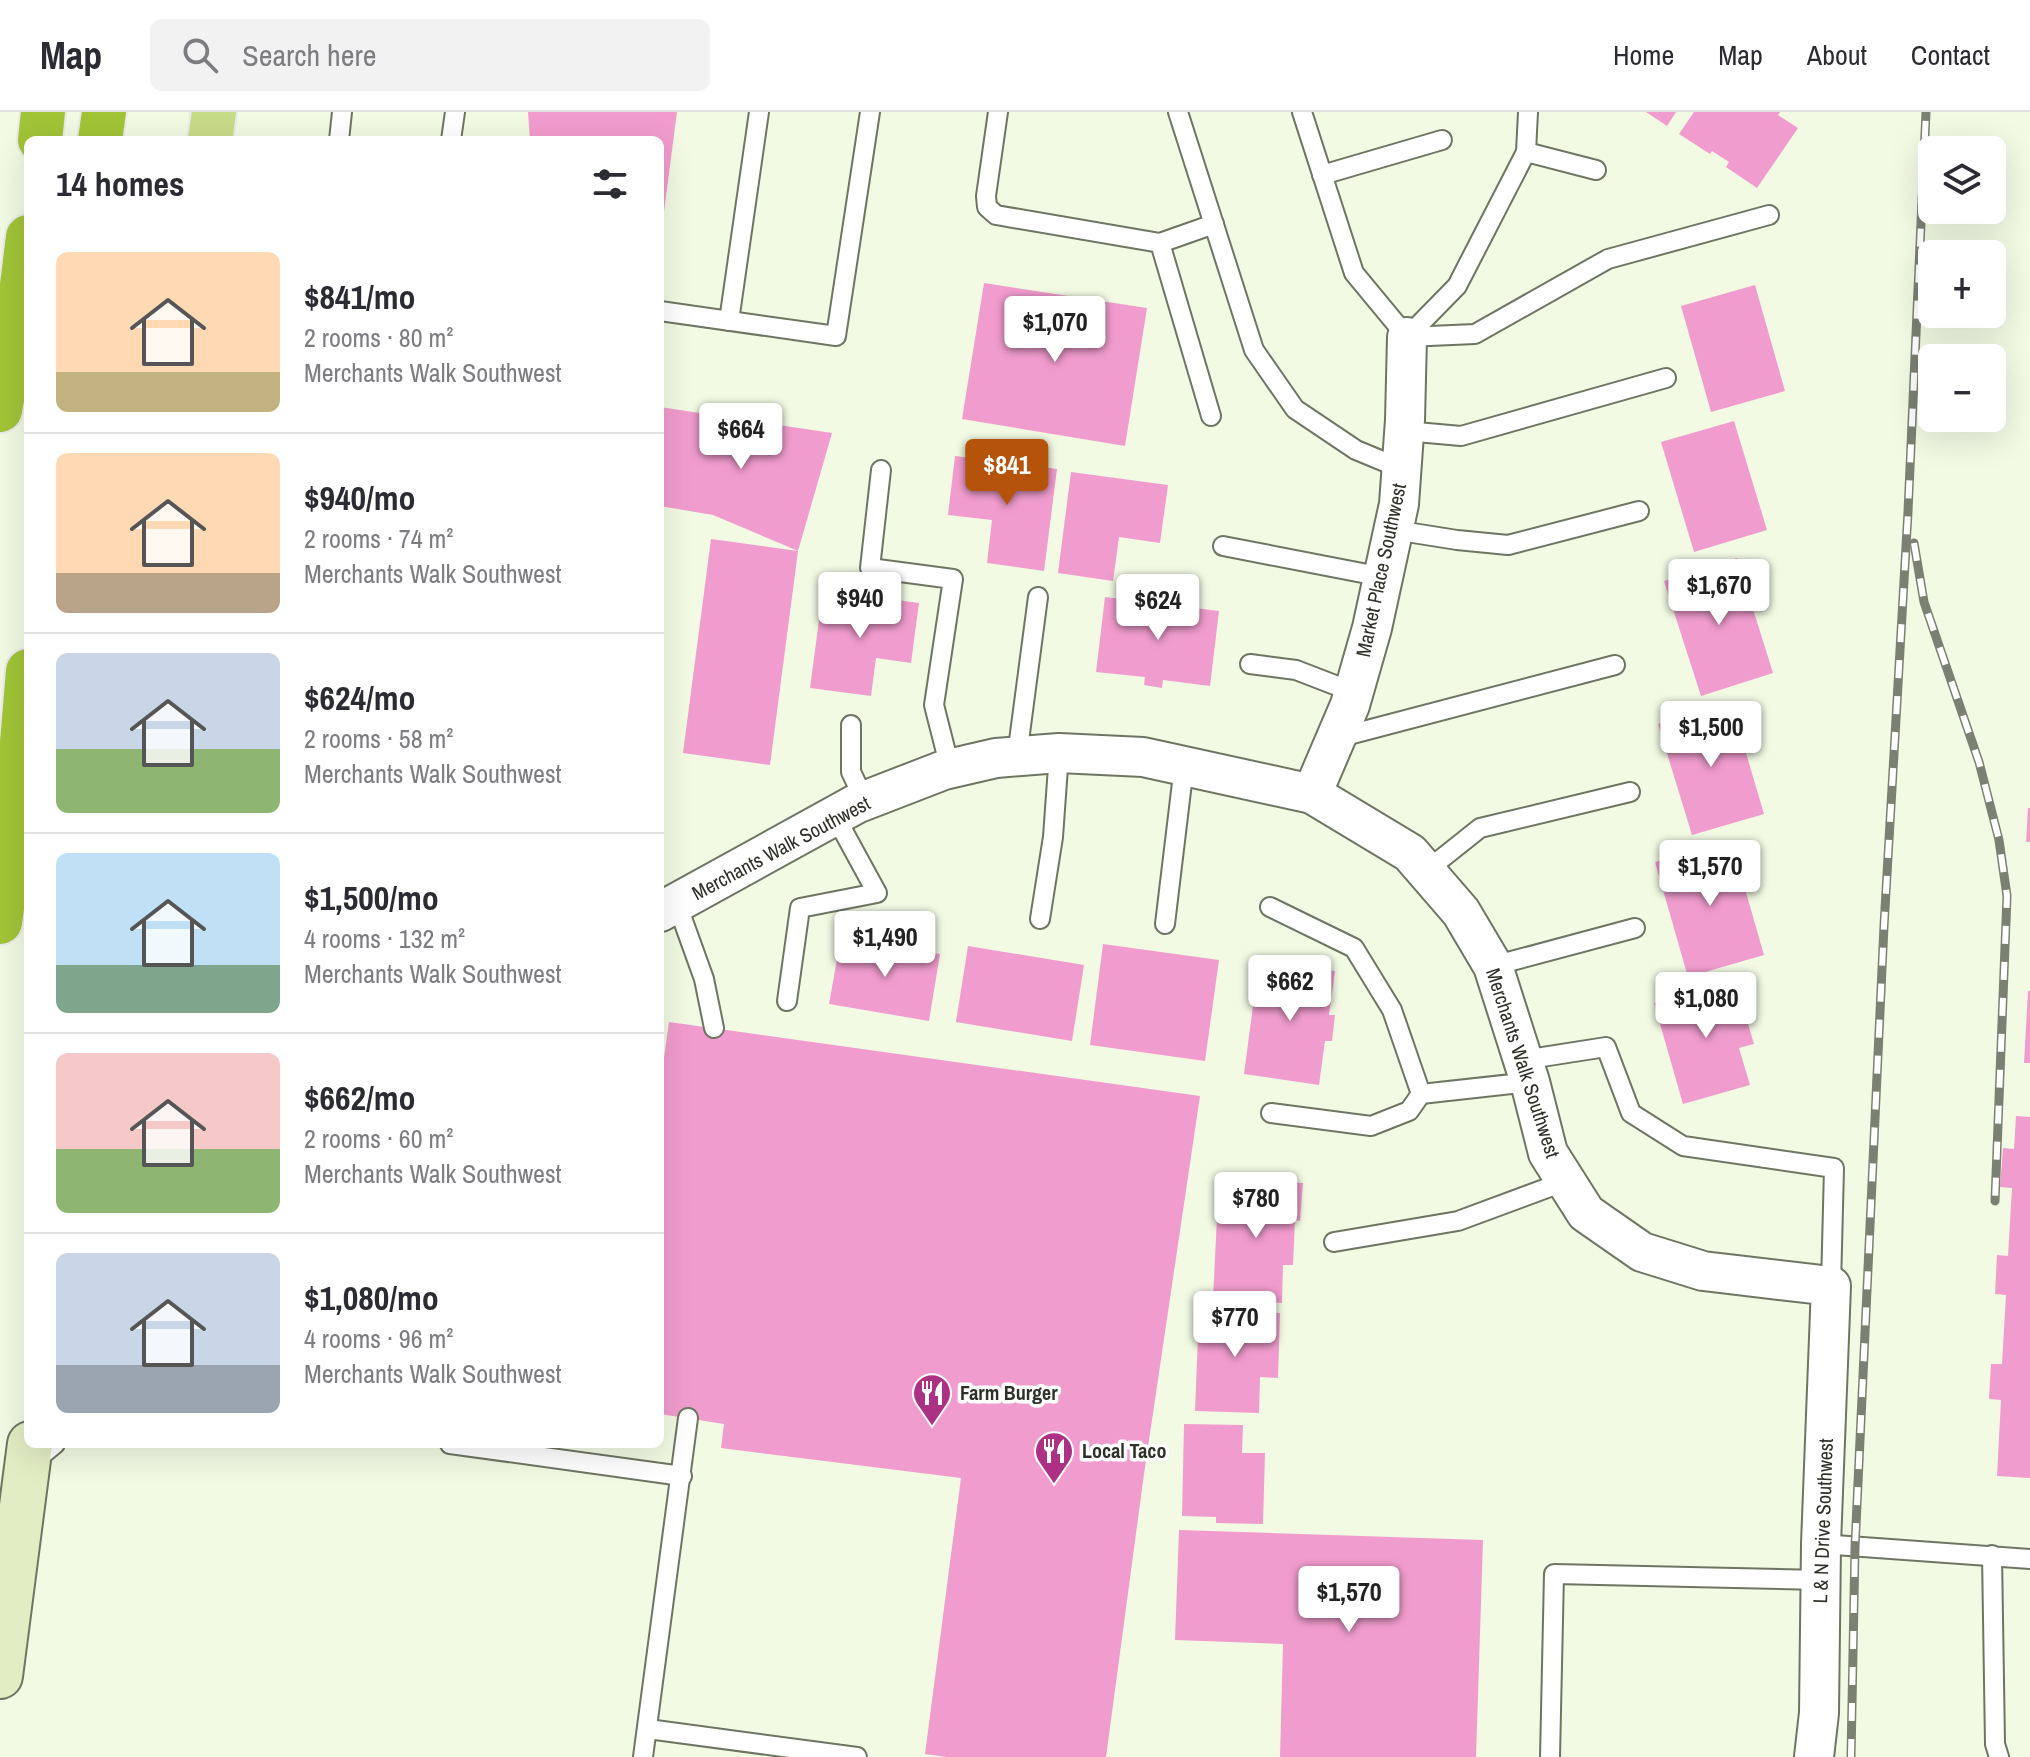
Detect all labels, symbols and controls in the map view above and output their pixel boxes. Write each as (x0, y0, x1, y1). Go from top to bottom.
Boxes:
search box (150, 19, 710, 91)
text: Map (40, 30, 102, 81)
icon: search (178, 33, 222, 77)
text: Search here (242, 35, 376, 75)
text: Home (1613, 36, 1674, 74)
text: Map (1718, 36, 1763, 74)
text: About (1807, 36, 1867, 74)
text: Contact (1911, 36, 1990, 74)
map controls (1918, 136, 2006, 432)
button: layers (1918, 136, 2006, 224)
text: 14 homes (56, 161, 185, 207)
icon: filters (588, 162, 632, 206)
button: + (1918, 240, 2006, 328)
text: $841/mo (304, 274, 416, 320)
icon: home (120, 284, 216, 380)
pin: $1,070 (990, 296, 1120, 364)
text: $1,070 (1022, 304, 1088, 339)
text: 2 rooms · 80 m² (304, 320, 453, 355)
button: − (1918, 344, 2006, 432)
text: Merchants Walk Southwest (304, 355, 562, 390)
pin: $664 (694, 403, 788, 471)
text: $664 (717, 411, 765, 446)
pin: $841 (960, 439, 1054, 507)
text: $841 (983, 447, 1031, 482)
text: $940/mo (304, 475, 416, 521)
street label: Market Place Southwest (1349, 480, 1412, 659)
icon: home (120, 485, 216, 581)
text: 2 rooms · 74 m² (304, 521, 453, 556)
text: Merchants Walk Southwest (304, 556, 562, 591)
pin: $1,670 (1654, 559, 1784, 627)
text: $1,670 (1686, 567, 1752, 602)
pin: $940 (813, 572, 907, 640)
pin: $624 (1111, 574, 1205, 642)
text: $940 (836, 580, 884, 615)
text: $624 (1134, 582, 1182, 617)
text: $624/mo (304, 675, 416, 721)
icon: home (120, 685, 216, 781)
pin: $1,500 (1646, 701, 1776, 769)
text: $1,500 (1678, 709, 1744, 744)
text: 2 rooms · 58 m² (304, 721, 453, 756)
text: Merchants Walk Southwest (304, 756, 562, 791)
street label: Merchants Walk Southwest (687, 789, 875, 906)
pin: $1,570 (1645, 840, 1775, 908)
text: $1,570 (1677, 848, 1743, 883)
text: $1,500/mo (304, 875, 439, 921)
icon: home (120, 885, 216, 981)
pin: $1,490 (820, 911, 950, 979)
text: $1,490 (852, 919, 918, 954)
text: 4 rooms · 132 m² (304, 921, 465, 956)
pin: $662 (1243, 955, 1337, 1023)
text: Merchants Walk Southwest (304, 956, 562, 991)
text: $662 (1266, 963, 1314, 998)
street label: Merchants Walk Southwest (1480, 964, 1567, 1162)
pin: $1,080 (1641, 972, 1771, 1040)
text: $1,080 (1673, 980, 1739, 1015)
text: $662/mo (304, 1075, 416, 1121)
icon: home (120, 1085, 216, 1181)
text: 2 rooms · 60 m² (304, 1121, 453, 1156)
text: Merchants Walk Southwest (304, 1156, 562, 1191)
pin: $780 (1209, 1172, 1303, 1240)
text: $780 (1232, 1180, 1280, 1215)
text: $1,080/mo (304, 1275, 439, 1321)
icon: home (120, 1285, 216, 1381)
pin: $770 (1188, 1291, 1282, 1359)
text: $770 (1211, 1299, 1259, 1334)
text: 4 rooms · 96 m² (304, 1321, 453, 1356)
text: Merchants Walk Southwest (304, 1356, 562, 1391)
restaurant icon: Farm Burger (911, 1372, 953, 1427)
place label: Farm Burger (960, 1379, 1058, 1406)
restaurant icon: Local Taco (1033, 1430, 1075, 1485)
place label: Local Taco (1082, 1437, 1166, 1464)
street label: L & N Drive Southwest (1806, 1437, 1839, 1604)
pin: $1,570 (1284, 1566, 1414, 1634)
text: $1,570 (1316, 1574, 1382, 1609)

